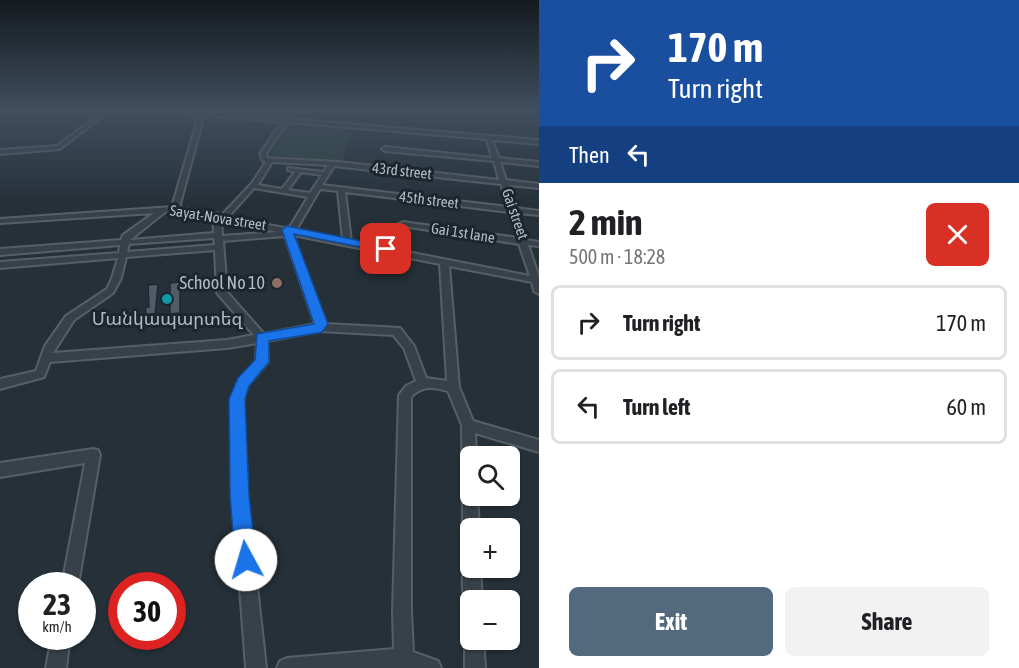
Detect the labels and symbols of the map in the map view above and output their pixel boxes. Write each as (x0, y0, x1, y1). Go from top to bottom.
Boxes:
street label: 43rd street (372, 159, 433, 182)
street label: Gai street (499, 186, 532, 241)
street label: 45th street (398, 187, 460, 212)
street label: Sayat-Nova street (169, 202, 267, 233)
street label: Gai 1st lane (430, 219, 496, 246)
pin (360, 223, 411, 274)
place label: School No 10 (179, 272, 265, 293)
marker: School No 10 (270, 276, 284, 290)
marker: Մանկապարտեզ (160, 292, 174, 306)
place label: Մանկապարտեզ (92, 308, 244, 329)
position arrow (214, 528, 278, 592)
speed limit sign: 30 (108, 572, 186, 650)

